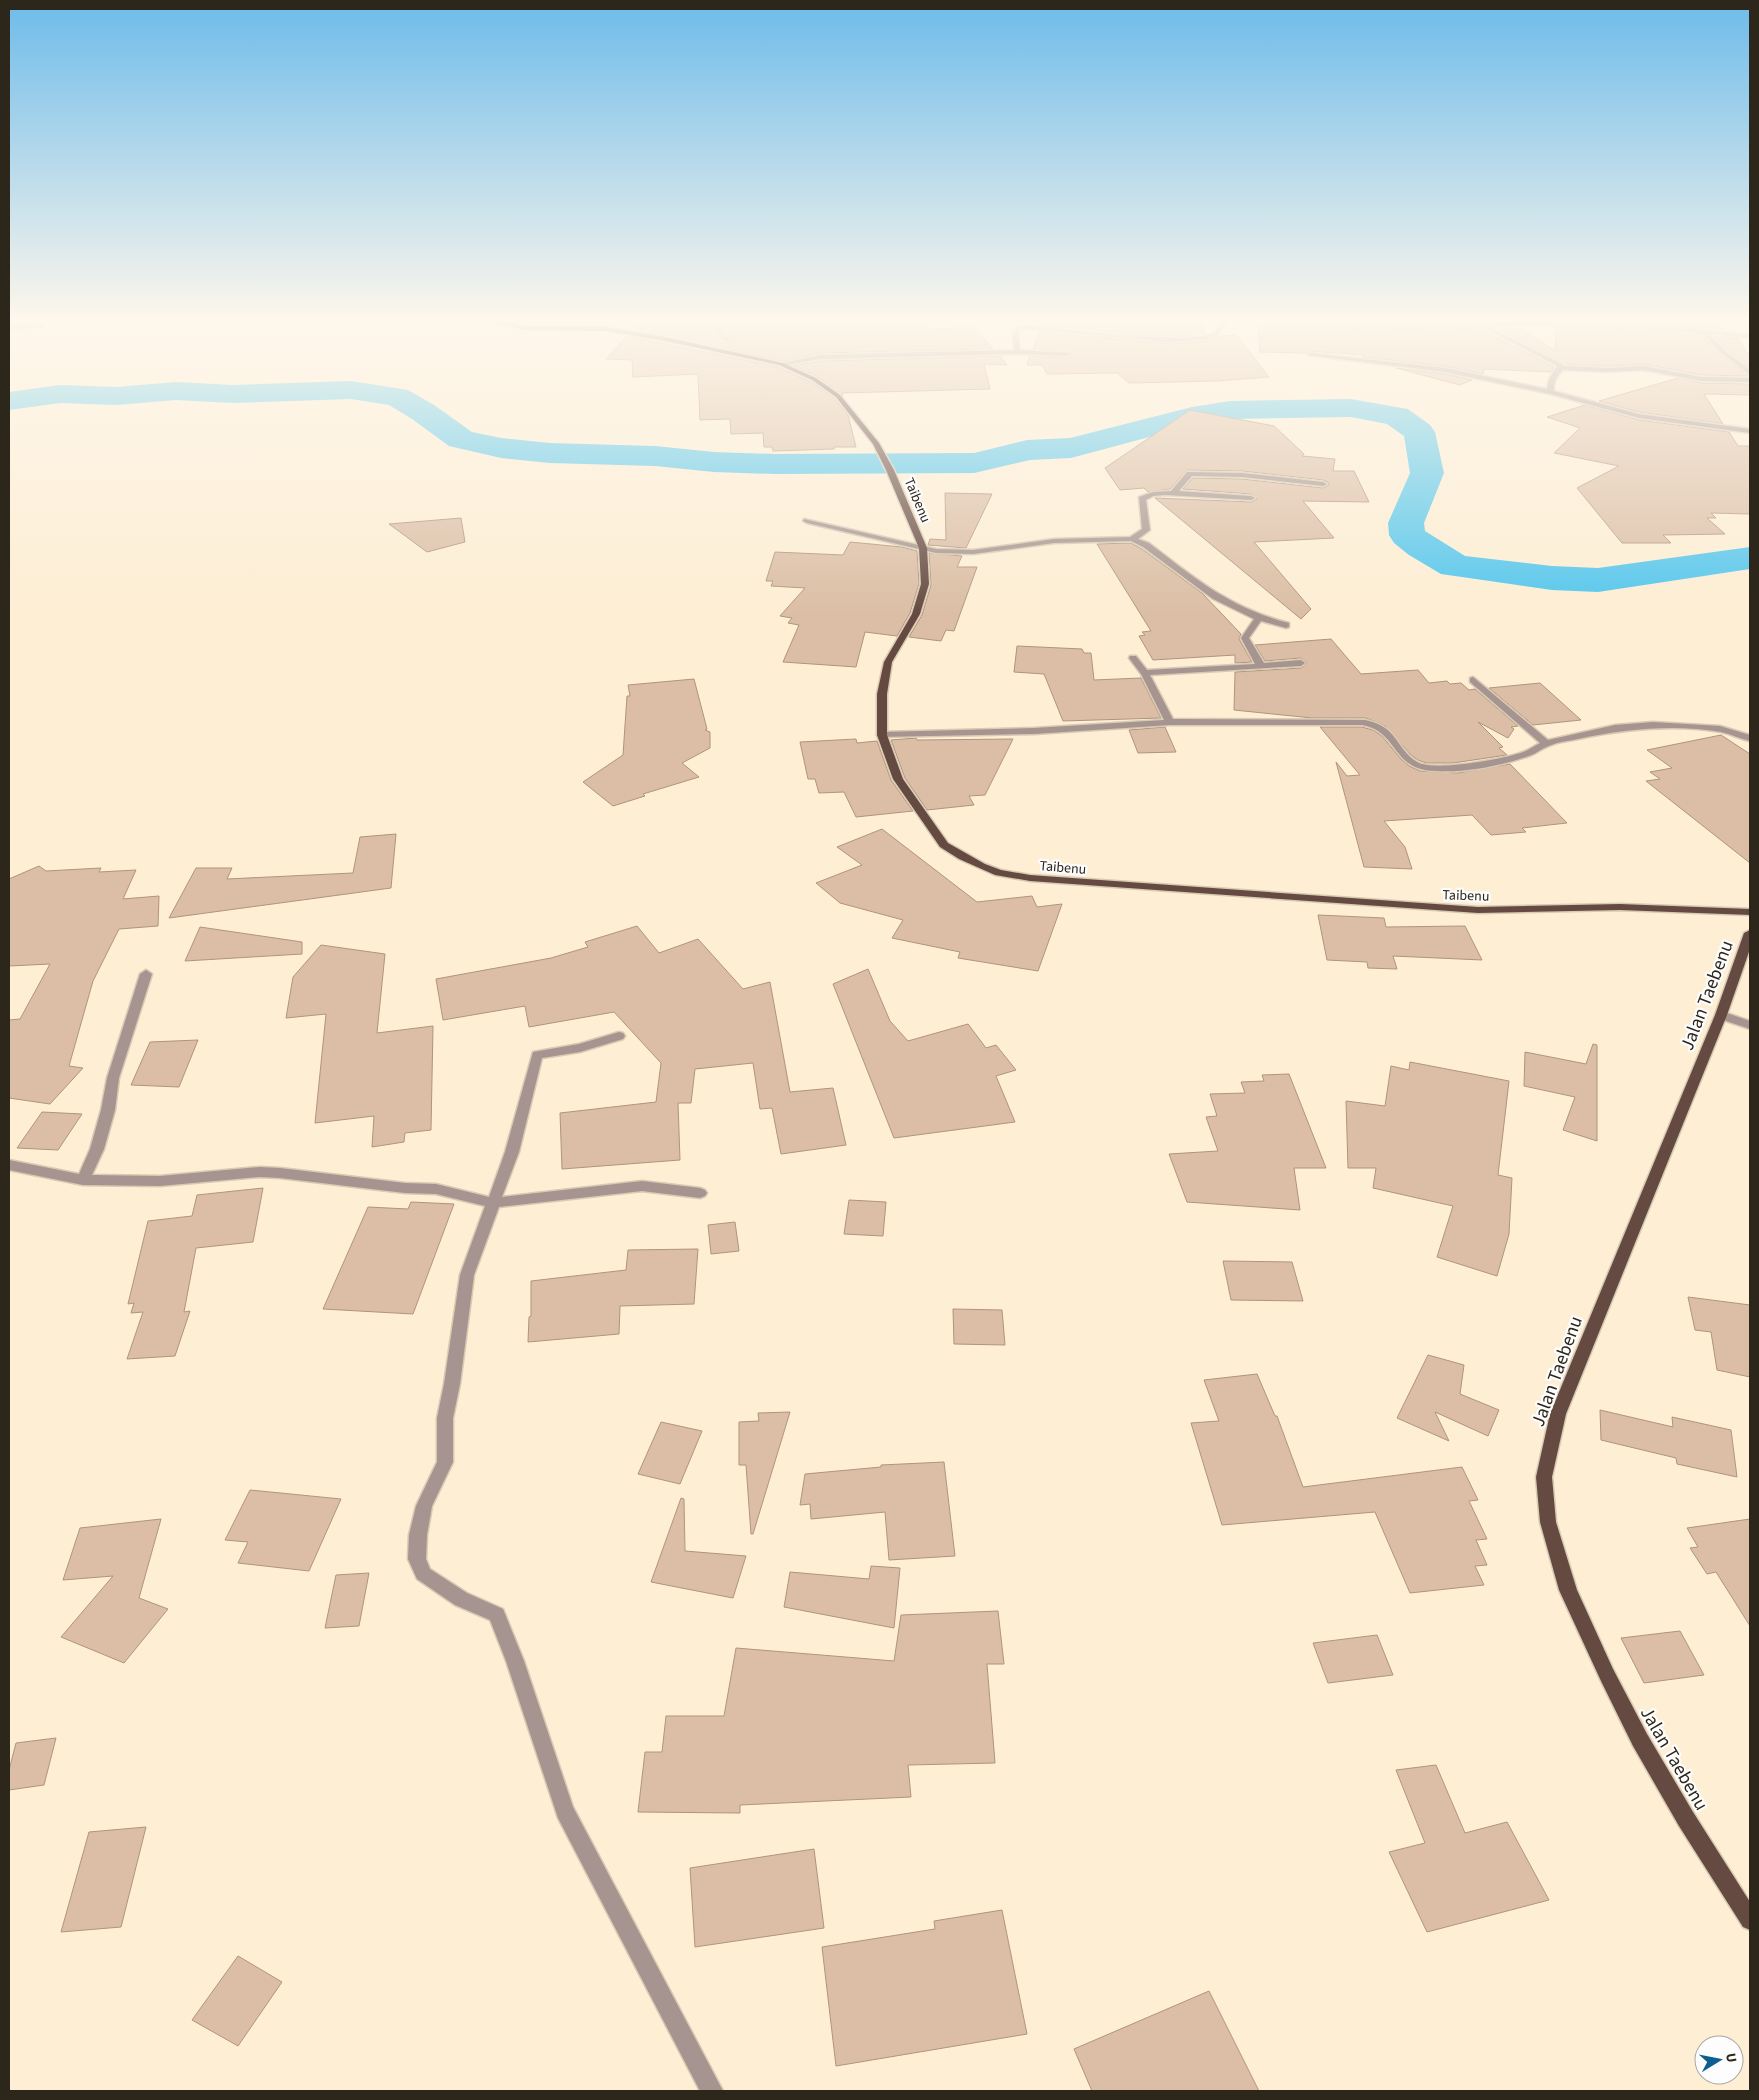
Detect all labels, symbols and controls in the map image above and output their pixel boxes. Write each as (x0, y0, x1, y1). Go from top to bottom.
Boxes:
street label: Taibenu (899, 475, 935, 526)
street label: Taibenu (1039, 856, 1087, 880)
street label: Taibenu (1442, 885, 1490, 907)
street label: Jalan Taebenu (1674, 937, 1741, 1054)
street label: Jalan Taebenu (1525, 1313, 1590, 1431)
street label: Jalan Taebenu (1633, 1702, 1714, 1816)
north arrow (1694, 2035, 1744, 2085)
text: U (1720, 2052, 1741, 2064)

